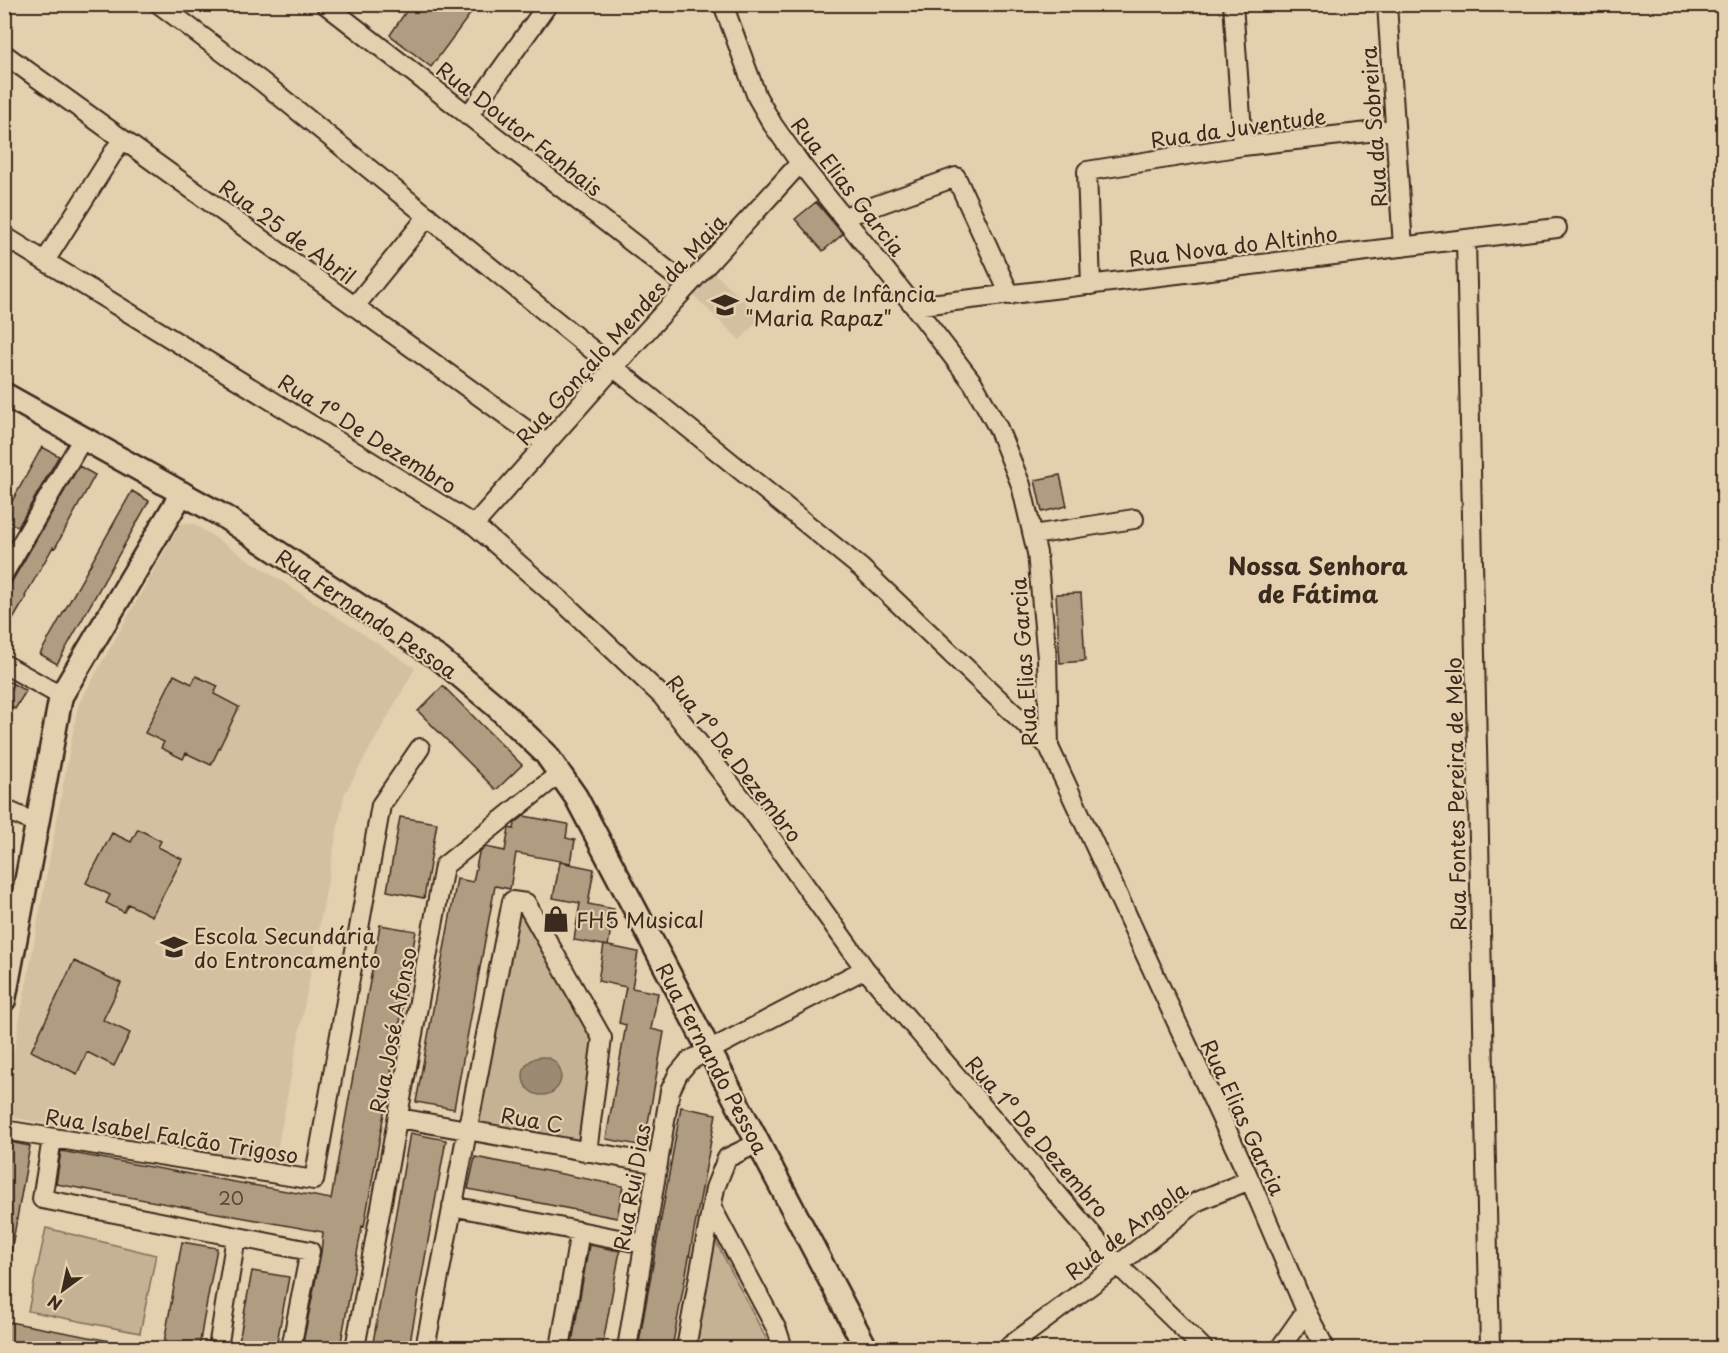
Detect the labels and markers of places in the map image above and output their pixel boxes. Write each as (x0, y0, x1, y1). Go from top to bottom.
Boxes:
place label: Jardim de Infância "Maria Rapaz" (745, 277, 936, 333)
school or university icon: Jardim de Infância "Maria Rapaz" (710, 290, 740, 320)
place label: FH5 Musical (576, 903, 704, 935)
shop icon: FH5 Musical (541, 904, 571, 934)
place label: Escola Secundária do Entroncamento (194, 919, 381, 975)
school or university icon: Escola Secundária do Entroncamento (159, 932, 189, 962)

